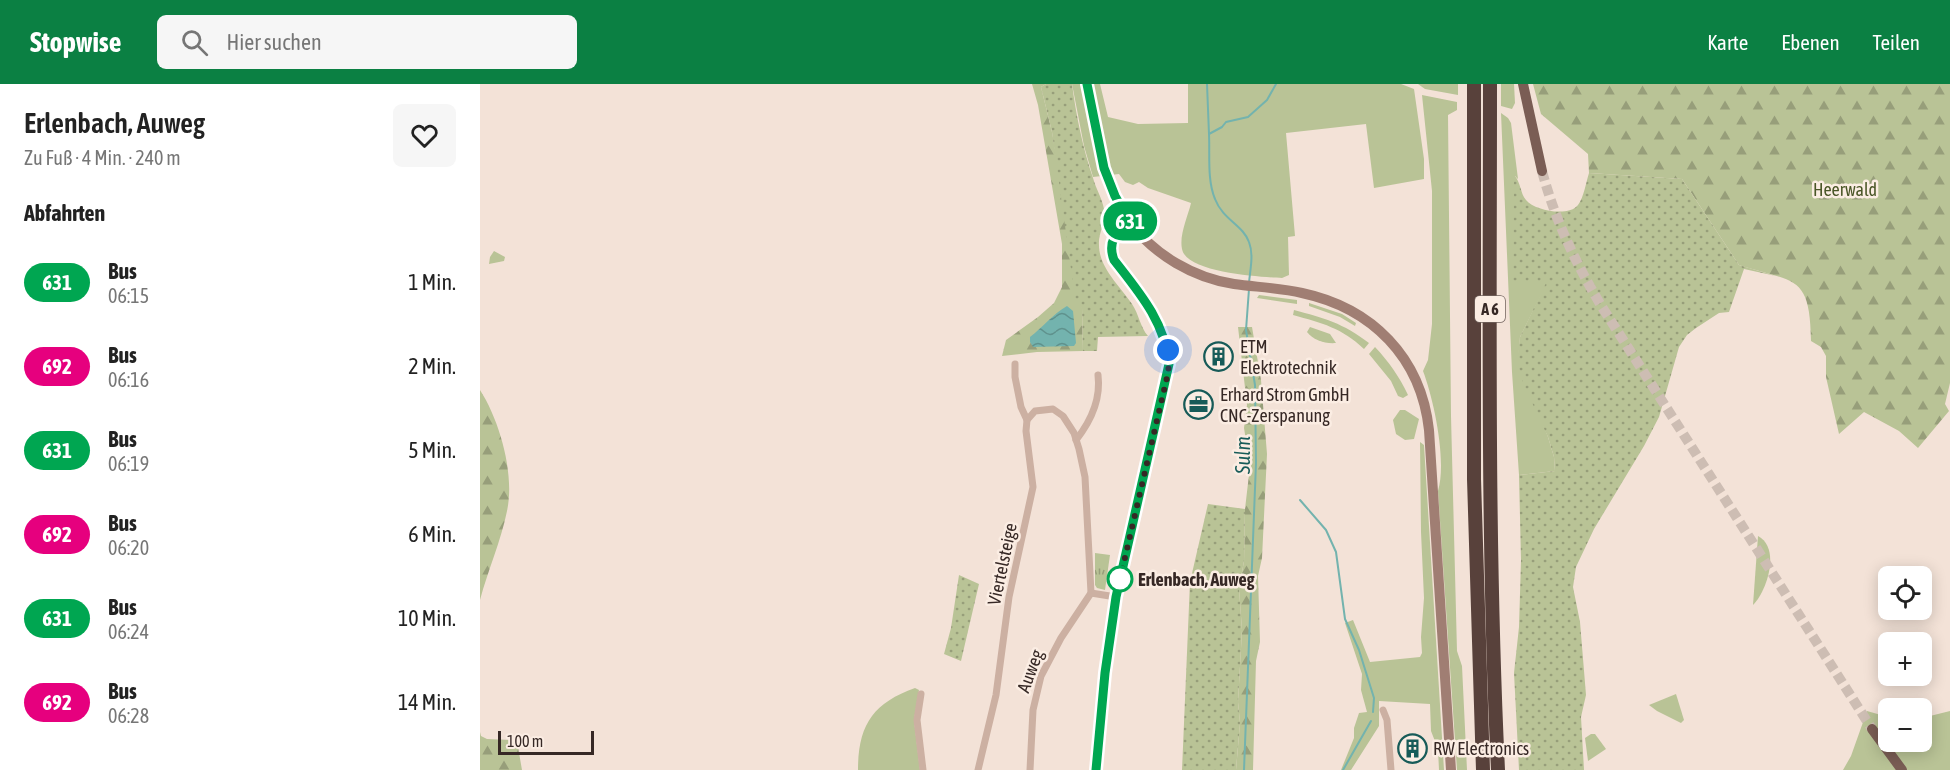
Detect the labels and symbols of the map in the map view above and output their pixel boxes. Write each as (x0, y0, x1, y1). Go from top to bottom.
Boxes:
park label: Heerwald (1813, 179, 1877, 200)
line badge: 631 (1096, 202, 1164, 240)
road number: A 6 (1475, 296, 1505, 322)
your location (1153, 335, 1183, 365)
place label: ETM Elektrotechnik (1240, 336, 1337, 378)
building icon: ETM Elektrotechnik (1203, 340, 1235, 372)
place label: Erhard Strom GmbH CNC-Zerspanung (1220, 384, 1350, 426)
office icon: Erhard Strom GmbH CNC-Zerspanung (1183, 388, 1215, 420)
water label: Sulm (1231, 436, 1254, 475)
street label: Viertelsteige (983, 521, 1021, 607)
marker: Erlenbach, Auweg (1107, 566, 1133, 592)
place label: Erlenbach, Auweg (1138, 569, 1255, 590)
street label: Auweg (1013, 646, 1047, 695)
scale bar (498, 728, 594, 756)
building icon: RW Electronics (1396, 732, 1428, 764)
place label: RW Electronics (1433, 738, 1529, 759)

